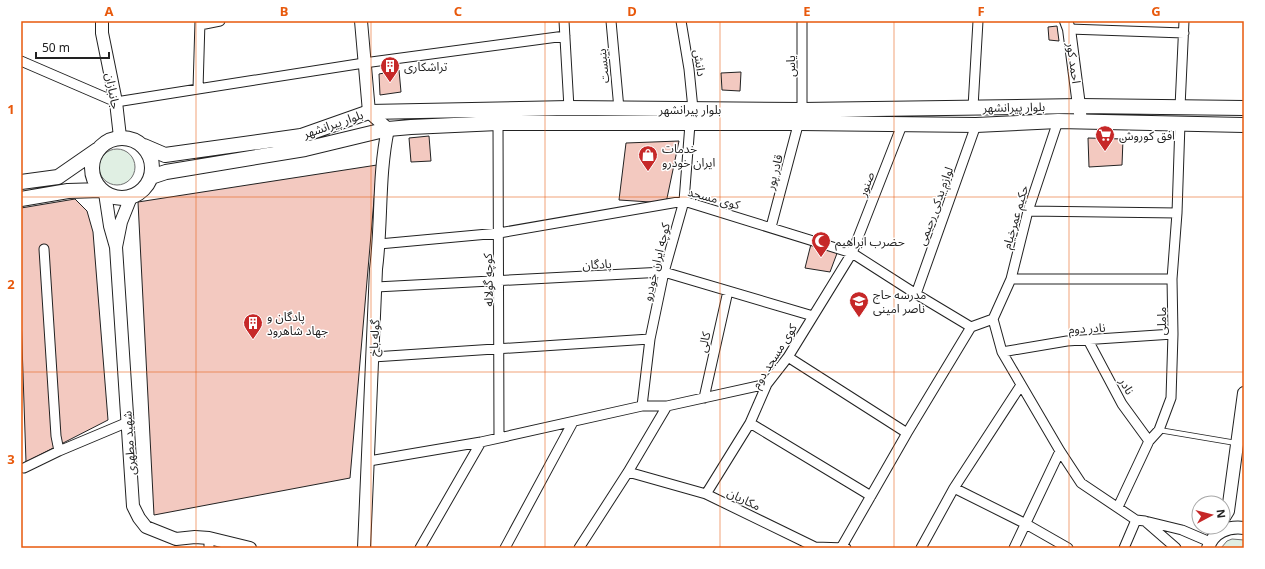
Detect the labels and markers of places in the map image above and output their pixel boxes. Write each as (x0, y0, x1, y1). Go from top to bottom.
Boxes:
building icon: تراشکاری (379, 55, 401, 83)
place label: تراشکاری (404, 58, 448, 75)
supermarket icon: افق کوروش (1094, 124, 1116, 152)
place label: افق کوروش (1119, 127, 1175, 144)
place label: خدمات ایران خودرو (662, 140, 715, 171)
shop icon: خدمات ایران خودرو (637, 144, 659, 172)
mosque icon: حضرب ابراهیم (810, 230, 832, 258)
place label: حضرب ابراهیم (835, 233, 905, 251)
place label: مدرسه حاج ناصر امینی (873, 286, 926, 317)
school or university icon: مدرسه حاج ناصر امینی (848, 290, 870, 318)
place label: پادگان و جهاد شاهرود (267, 308, 328, 339)
building icon: پادگان و جهاد شاهرود (242, 312, 264, 340)

